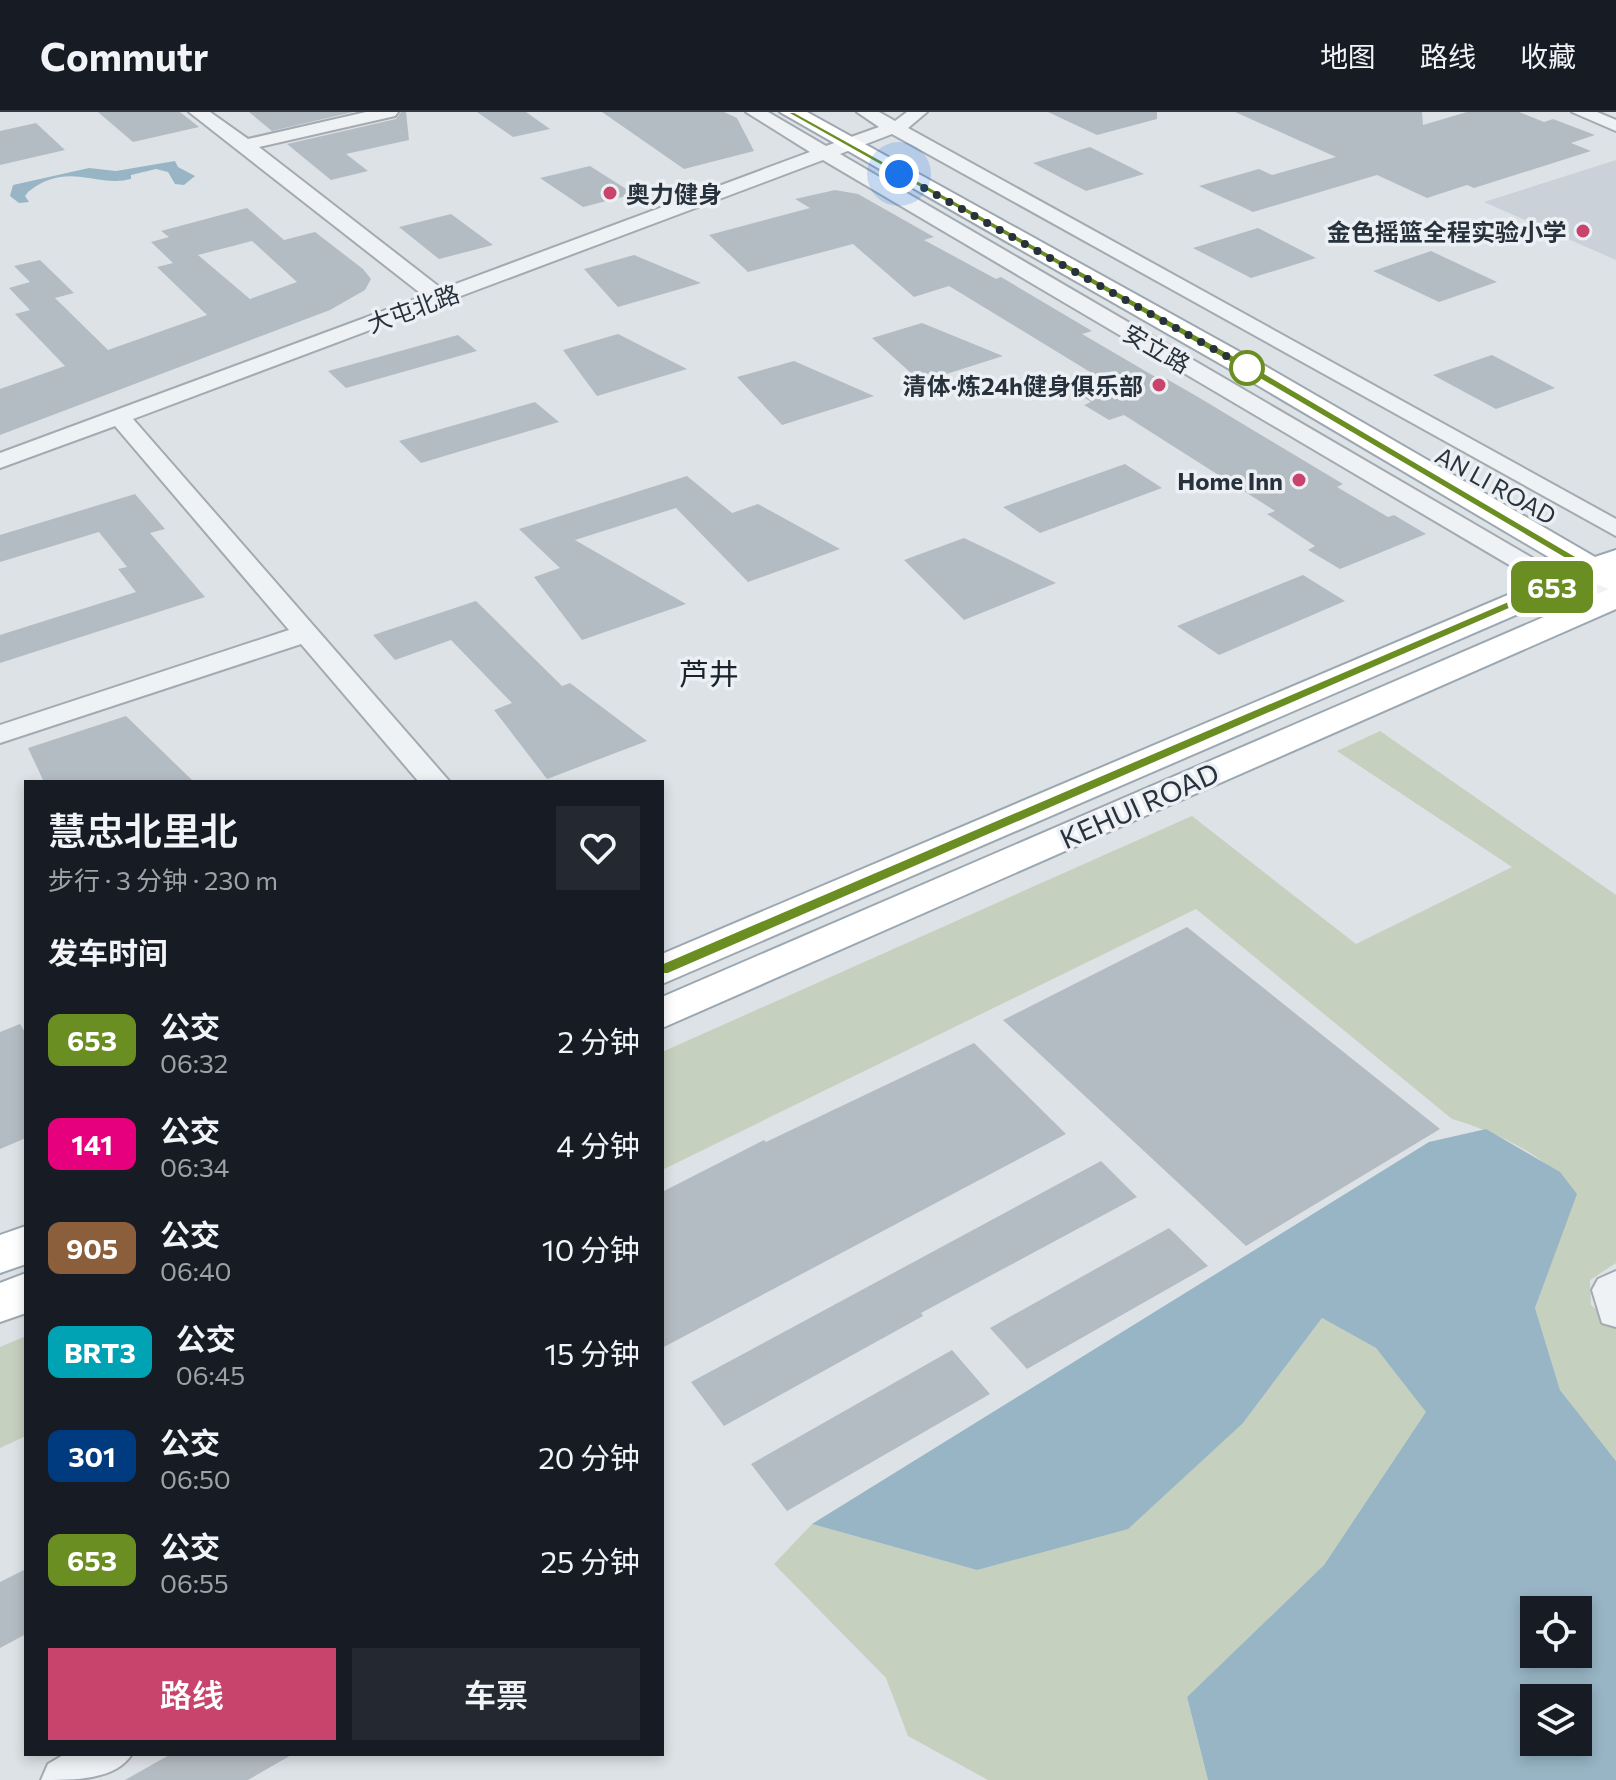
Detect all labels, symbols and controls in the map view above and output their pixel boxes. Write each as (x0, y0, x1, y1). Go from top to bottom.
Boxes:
text: Commutr (40, 32, 208, 79)
text: 地图 (1320, 39, 1376, 73)
text: 路线 (1420, 39, 1476, 73)
text: 收藏 (1520, 39, 1576, 73)
your location (879, 154, 919, 194)
place label: 奥力健身 (626, 179, 722, 208)
marker: 奥力健身 (601, 184, 619, 202)
place label: 金色摇篮全程实验小学 (1327, 217, 1567, 246)
marker: 金色摇篮全程实验小学 (1574, 222, 1592, 240)
street label: 大屯北路 (363, 278, 463, 338)
street label: 安立路 (1119, 317, 1195, 379)
unlabelled marker (1230, 351, 1264, 385)
place label: 清体·炼24h健身俱乐部 (903, 371, 1143, 400)
marker: 清体·炼24h健身俱乐部 (1150, 376, 1168, 394)
street label: AN LI ROAD (1431, 440, 1561, 530)
place label: Home Inn (1177, 466, 1283, 495)
marker: Home Inn (1290, 471, 1308, 489)
line badge: 653 (1506, 561, 1598, 613)
text: 653 (1527, 570, 1577, 604)
district label: 芦井 (679, 654, 739, 691)
street label: KEHUI ROAD (1054, 755, 1224, 855)
text: 慧忠北里北 (48, 806, 238, 853)
button: heart (556, 806, 640, 890)
text: 步行 · 3 分钟 · 230 m (48, 864, 278, 895)
text: 发车时间 (48, 933, 168, 970)
text: 公交 (160, 1007, 220, 1044)
text: 2 分钟 (558, 1022, 640, 1059)
text: 653 (67, 1023, 117, 1057)
text: 06:32 (160, 1047, 228, 1078)
text: 公交 (160, 1111, 220, 1148)
text: 4 分钟 (556, 1126, 640, 1163)
text: 141 (71, 1127, 113, 1161)
text: 06:34 (160, 1151, 229, 1182)
text: 公交 (160, 1215, 220, 1252)
text: 10 分钟 (542, 1230, 640, 1267)
text: 905 (66, 1231, 118, 1265)
text: 06:40 (160, 1255, 231, 1286)
text: 公交 (176, 1319, 236, 1356)
text: 15 分钟 (544, 1334, 640, 1371)
text: BRT3 (64, 1335, 136, 1369)
text: 06:45 (176, 1359, 245, 1390)
text: 公交 (160, 1423, 220, 1460)
text: 20 分钟 (538, 1438, 640, 1475)
text: 301 (68, 1439, 116, 1473)
text: 06:50 (160, 1463, 231, 1494)
text: 公交 (160, 1527, 220, 1564)
text: 25 分钟 (540, 1542, 640, 1579)
text: 653 (67, 1543, 117, 1577)
text: 06:55 (160, 1567, 229, 1598)
map controls (1520, 1596, 1592, 1756)
button: locate (1520, 1596, 1592, 1668)
button: 路线 (48, 1648, 336, 1740)
button: 车票 (352, 1648, 640, 1740)
button: layers (1520, 1684, 1592, 1756)

